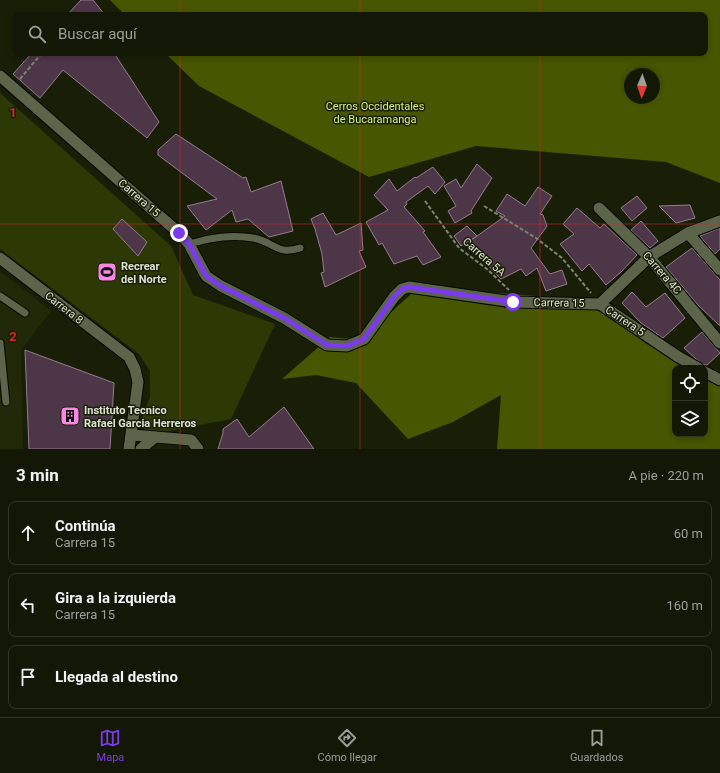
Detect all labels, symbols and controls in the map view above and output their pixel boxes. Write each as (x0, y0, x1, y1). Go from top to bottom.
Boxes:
search box (12, 12, 708, 56)
icon: search (26, 23, 48, 45)
text: Buscar aquí (58, 25, 137, 43)
north arrow (624, 68, 660, 104)
park label: Cerros Occidentales de Bucaramanga (326, 100, 425, 126)
text: 1 (9, 105, 17, 120)
street label: Carrera 15 (116, 176, 162, 220)
route end (170, 224, 188, 242)
street label: Carrera 5A (460, 235, 508, 279)
street label: Carrera 4C (640, 249, 684, 297)
place label: Recrear del Norte (121, 260, 167, 286)
sports icon: Recrear del Norte (96, 261, 118, 283)
street label: Carrera 8 (42, 289, 86, 327)
route start (504, 293, 522, 311)
street label: Carrera 15 (533, 296, 585, 310)
street label: Carrera 5 (603, 303, 647, 339)
text: 2 (9, 329, 17, 344)
map controls (672, 365, 708, 437)
button: locate (672, 365, 708, 401)
button: layers (672, 401, 708, 437)
place label: Instituto Tecnico Rafael Garcia Herreros (84, 404, 197, 430)
building icon: Instituto Tecnico Rafael Garcia Herreros (59, 405, 81, 427)
text: 3 min (16, 465, 59, 485)
text: A pie · 220 m (629, 468, 704, 483)
text: Continúa (55, 517, 116, 535)
icon: ahead (17, 522, 39, 544)
text: 60 m (674, 526, 703, 541)
text: Carrera 15 (55, 535, 115, 550)
text: Gira a la izquierda (55, 589, 176, 607)
icon: left (17, 594, 39, 616)
text: 160 m (666, 598, 703, 613)
text: Carrera 15 (55, 607, 115, 622)
icon: arrive (17, 666, 39, 688)
text: Llegada al destino (55, 668, 178, 686)
tab: Mapa (97, 727, 124, 764)
tab: Cómo llegar (318, 727, 377, 764)
tab: Guardados (570, 727, 623, 764)

